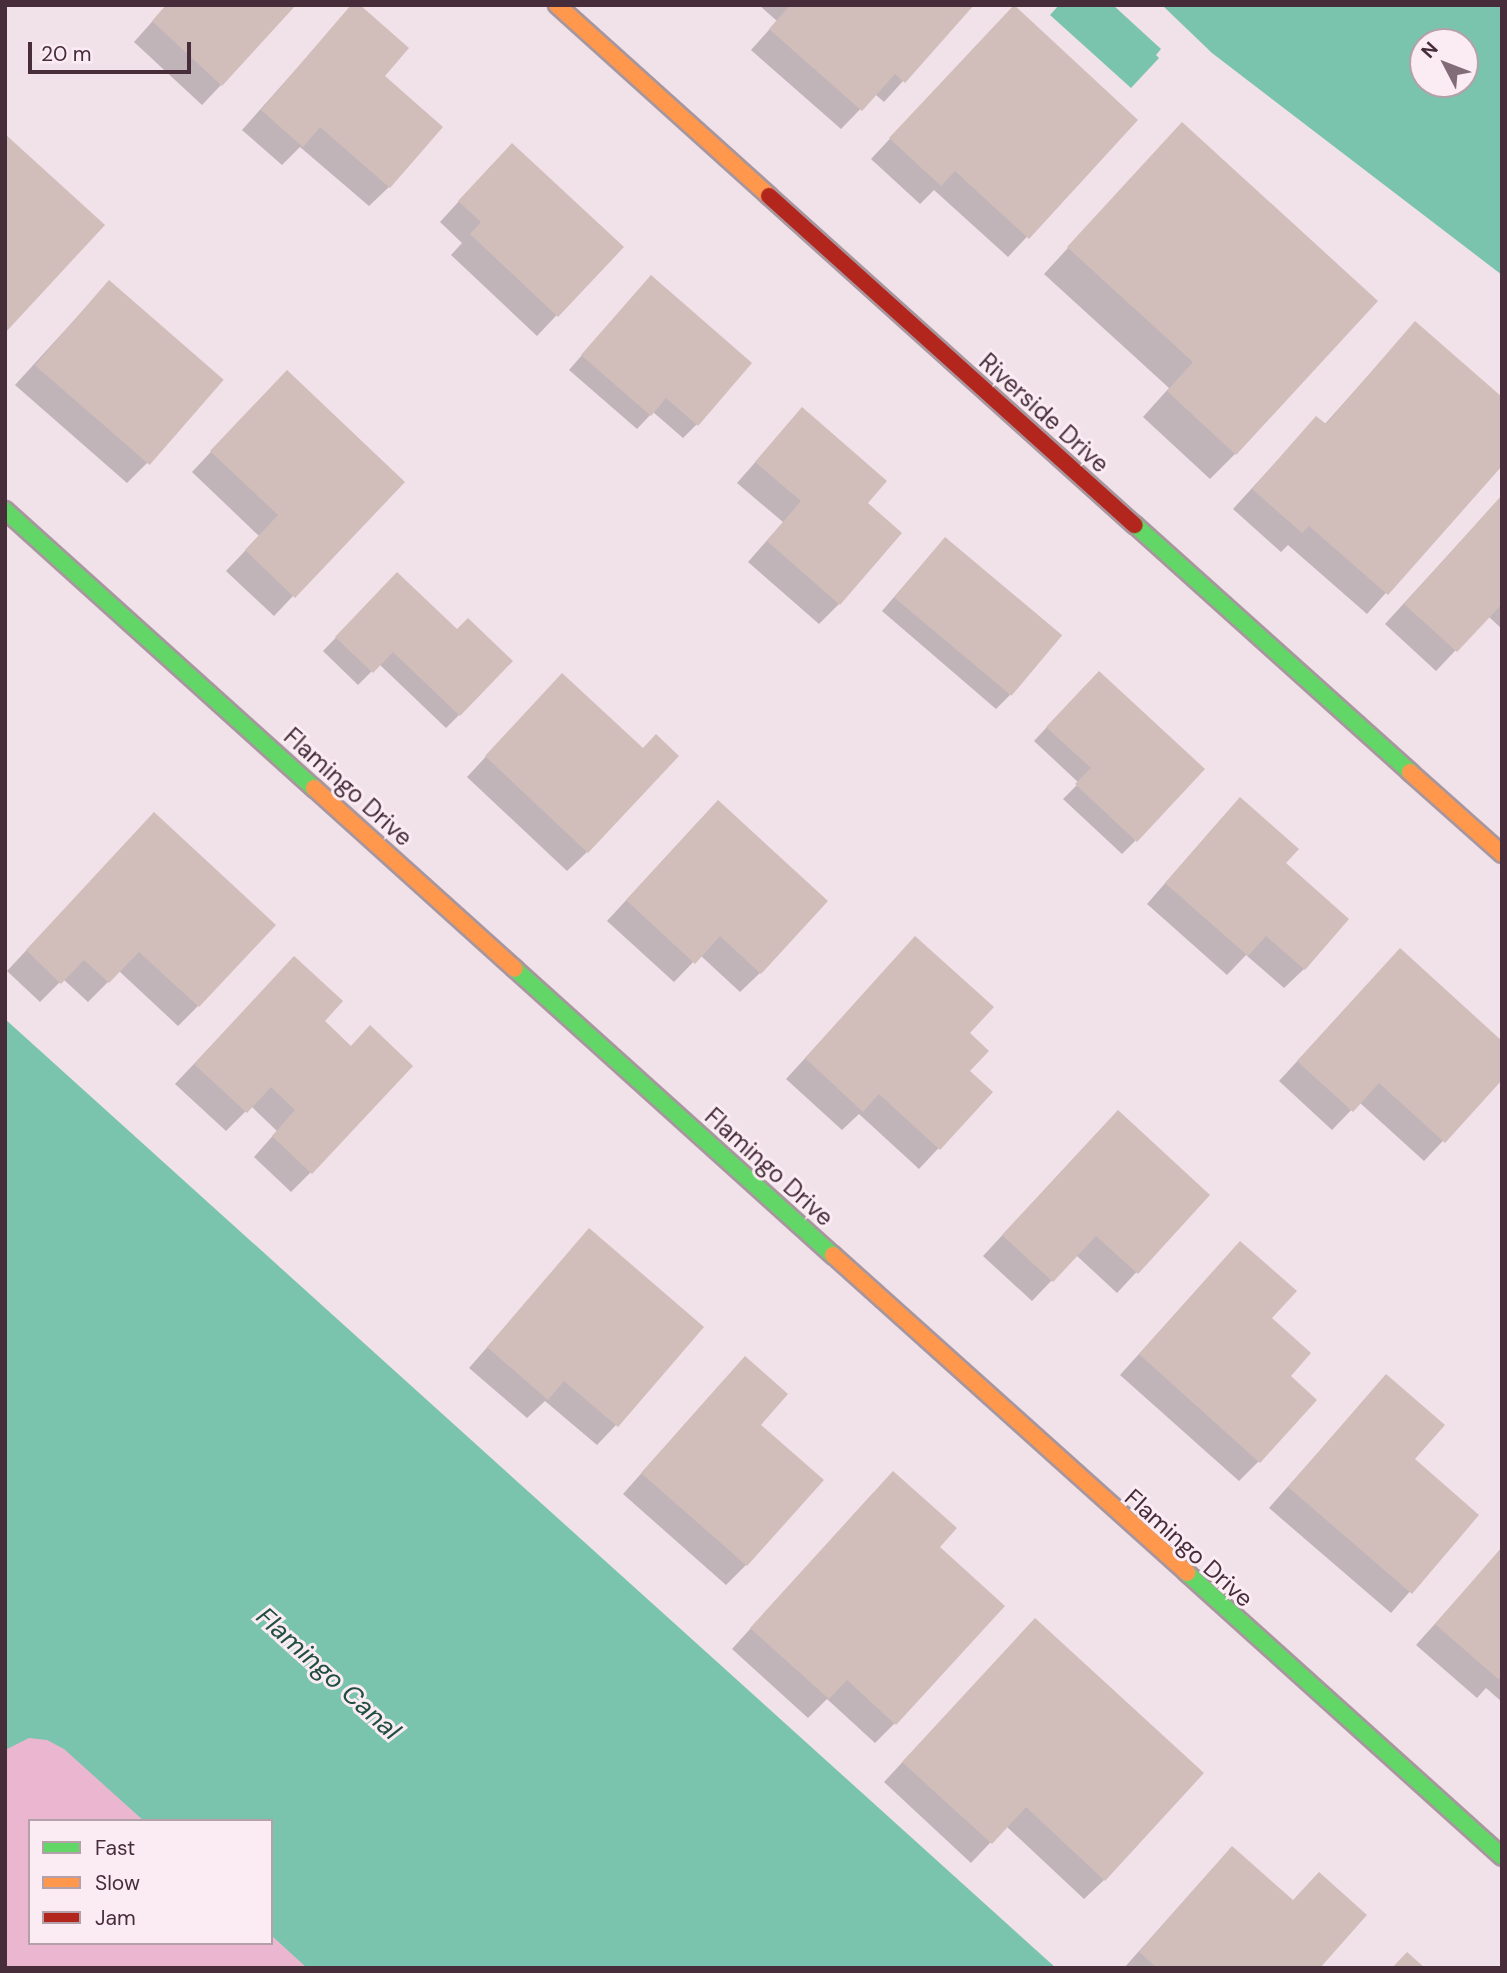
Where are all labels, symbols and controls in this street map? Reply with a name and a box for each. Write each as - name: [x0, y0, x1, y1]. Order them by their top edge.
- scale bar: [32, 28, 194, 72]
- north arrow: [1409, 28, 1479, 98]
- text: N: [1416, 36, 1443, 63]
- text: 20 m: [41, 40, 92, 68]
- street label: Riverside Drive: [973, 347, 1115, 479]
- street label: Flamingo Drive: [278, 722, 418, 852]
- street label: Flamingo Drive: [699, 1102, 839, 1232]
- street label: Flamingo Drive: [1119, 1483, 1259, 1613]
- water label: Flamingo Canal: [250, 1601, 406, 1747]
- legend: [28, 1819, 273, 1945]
- text: Fast: [95, 1834, 135, 1862]
- text: Slow: [95, 1869, 140, 1897]
- text: Jam: [95, 1904, 136, 1932]

